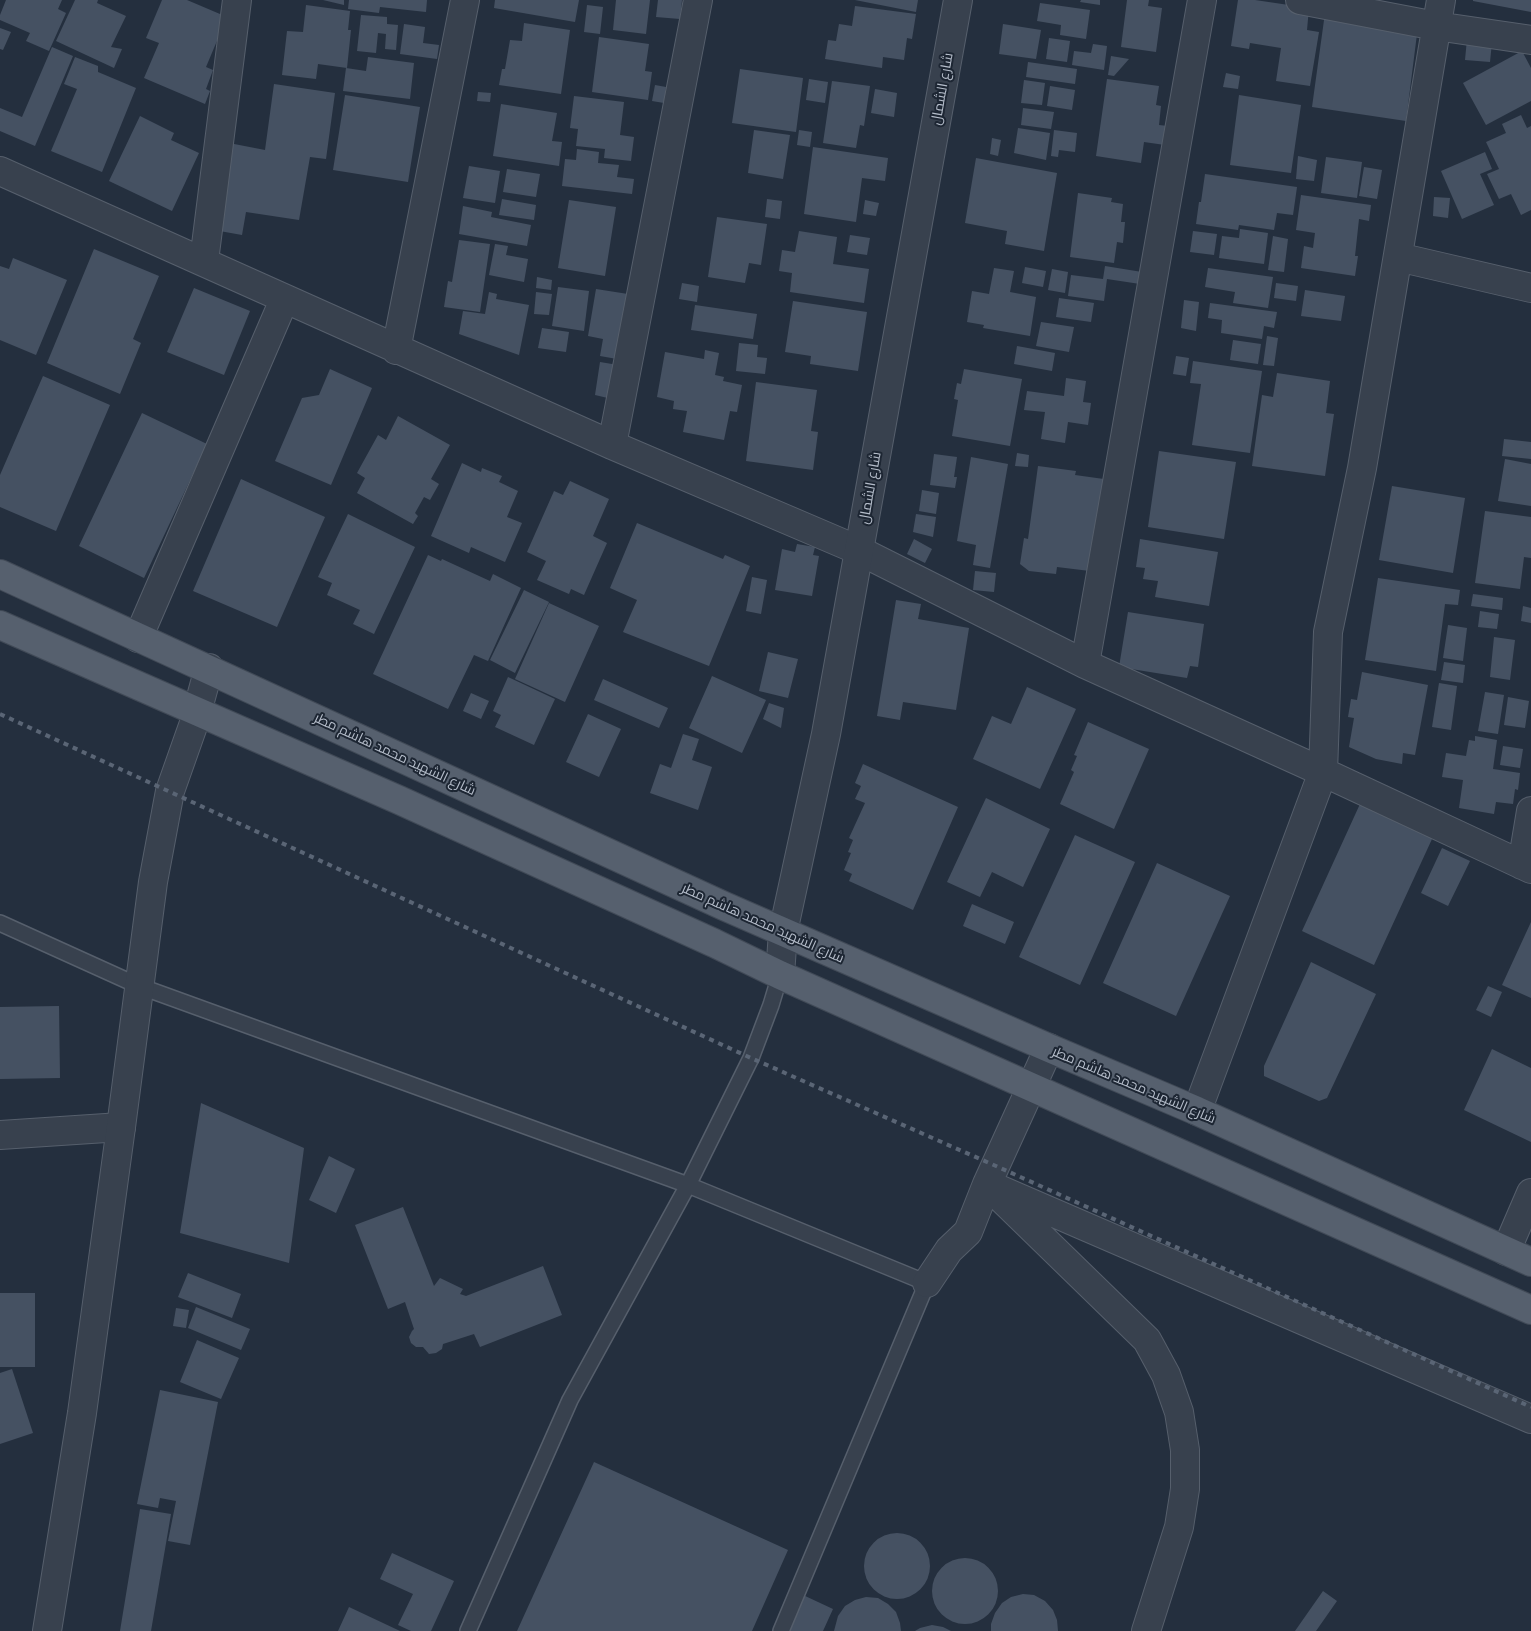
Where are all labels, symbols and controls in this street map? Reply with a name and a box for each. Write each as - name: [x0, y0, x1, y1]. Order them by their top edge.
- street label: شارع الشمال: [927, 51, 957, 127]
- street label: شارع الشمال: [855, 450, 885, 526]
- street label: شارع الشهيد محمد هاشم مطر: [312, 709, 478, 799]
- street label: شارع الشهيد محمد هاشم مطر: [679, 880, 847, 966]
- street label: شارع الشهيد محمد هاشم مطر: [1050, 1043, 1218, 1127]

